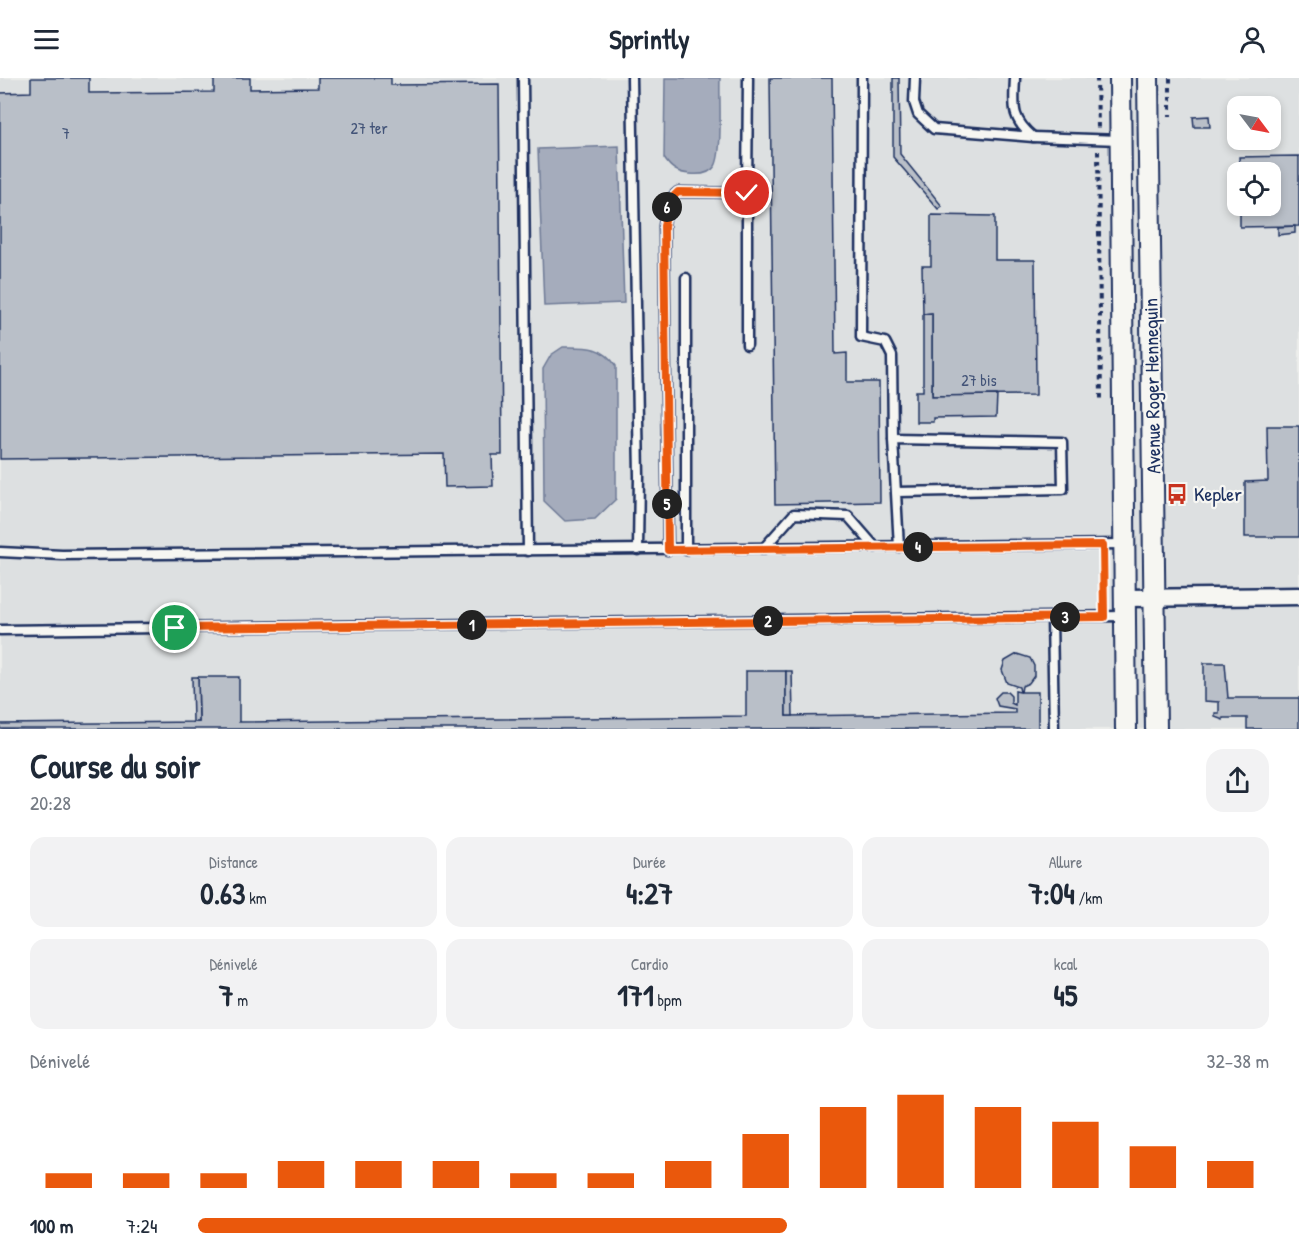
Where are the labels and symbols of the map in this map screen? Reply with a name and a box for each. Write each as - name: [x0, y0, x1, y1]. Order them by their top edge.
- north arrow: [1227, 96, 1281, 150]
- house number: 27 ter: [350, 117, 388, 139]
- house number: 7: [62, 122, 70, 144]
- pin: [721, 167, 772, 218]
- pin: 6: [652, 192, 682, 222]
- street label: Avenue Roger Hennequin: [1136, 298, 1167, 474]
- house number: 27 bis: [961, 369, 997, 391]
- place label: Kepler: [1194, 480, 1242, 507]
- bus stop icon: Kepler: [1165, 482, 1189, 506]
- pin: 5: [652, 489, 682, 519]
- pin: 4: [903, 532, 933, 562]
- pin: [149, 602, 200, 653]
- pin: 3: [1050, 602, 1080, 632]
- pin: 2: [753, 606, 783, 636]
- pin: 1: [457, 610, 487, 640]

